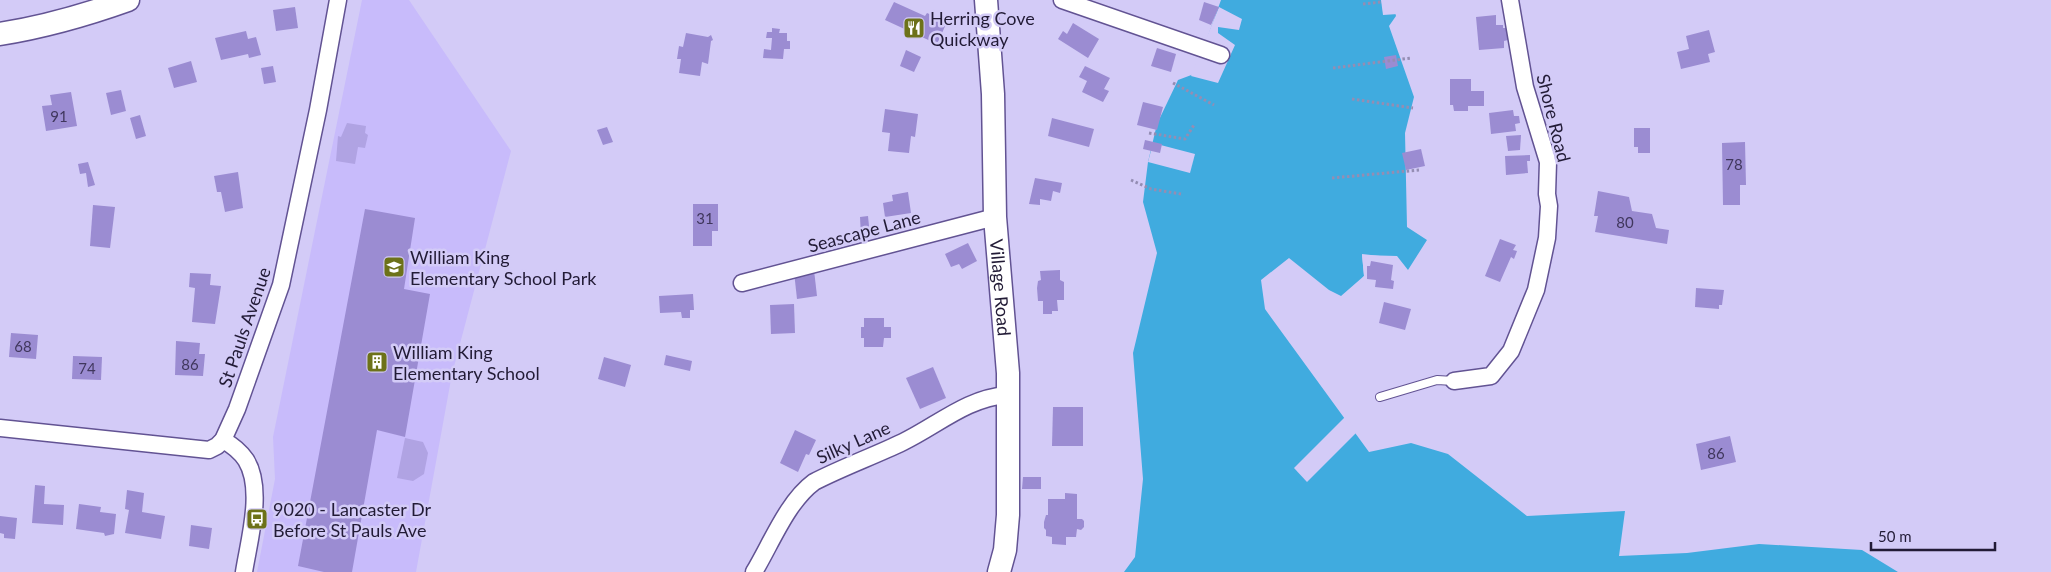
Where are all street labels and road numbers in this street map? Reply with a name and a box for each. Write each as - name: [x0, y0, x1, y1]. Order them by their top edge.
- street label: Shore Road: [1532, 72, 1576, 164]
- street label: Seascape Lane: [805, 205, 923, 257]
- street label: Village Road: [986, 238, 1016, 337]
- street label: St Pauls Avenue: [213, 264, 275, 390]
- street label: Silky Lane: [813, 416, 893, 468]

